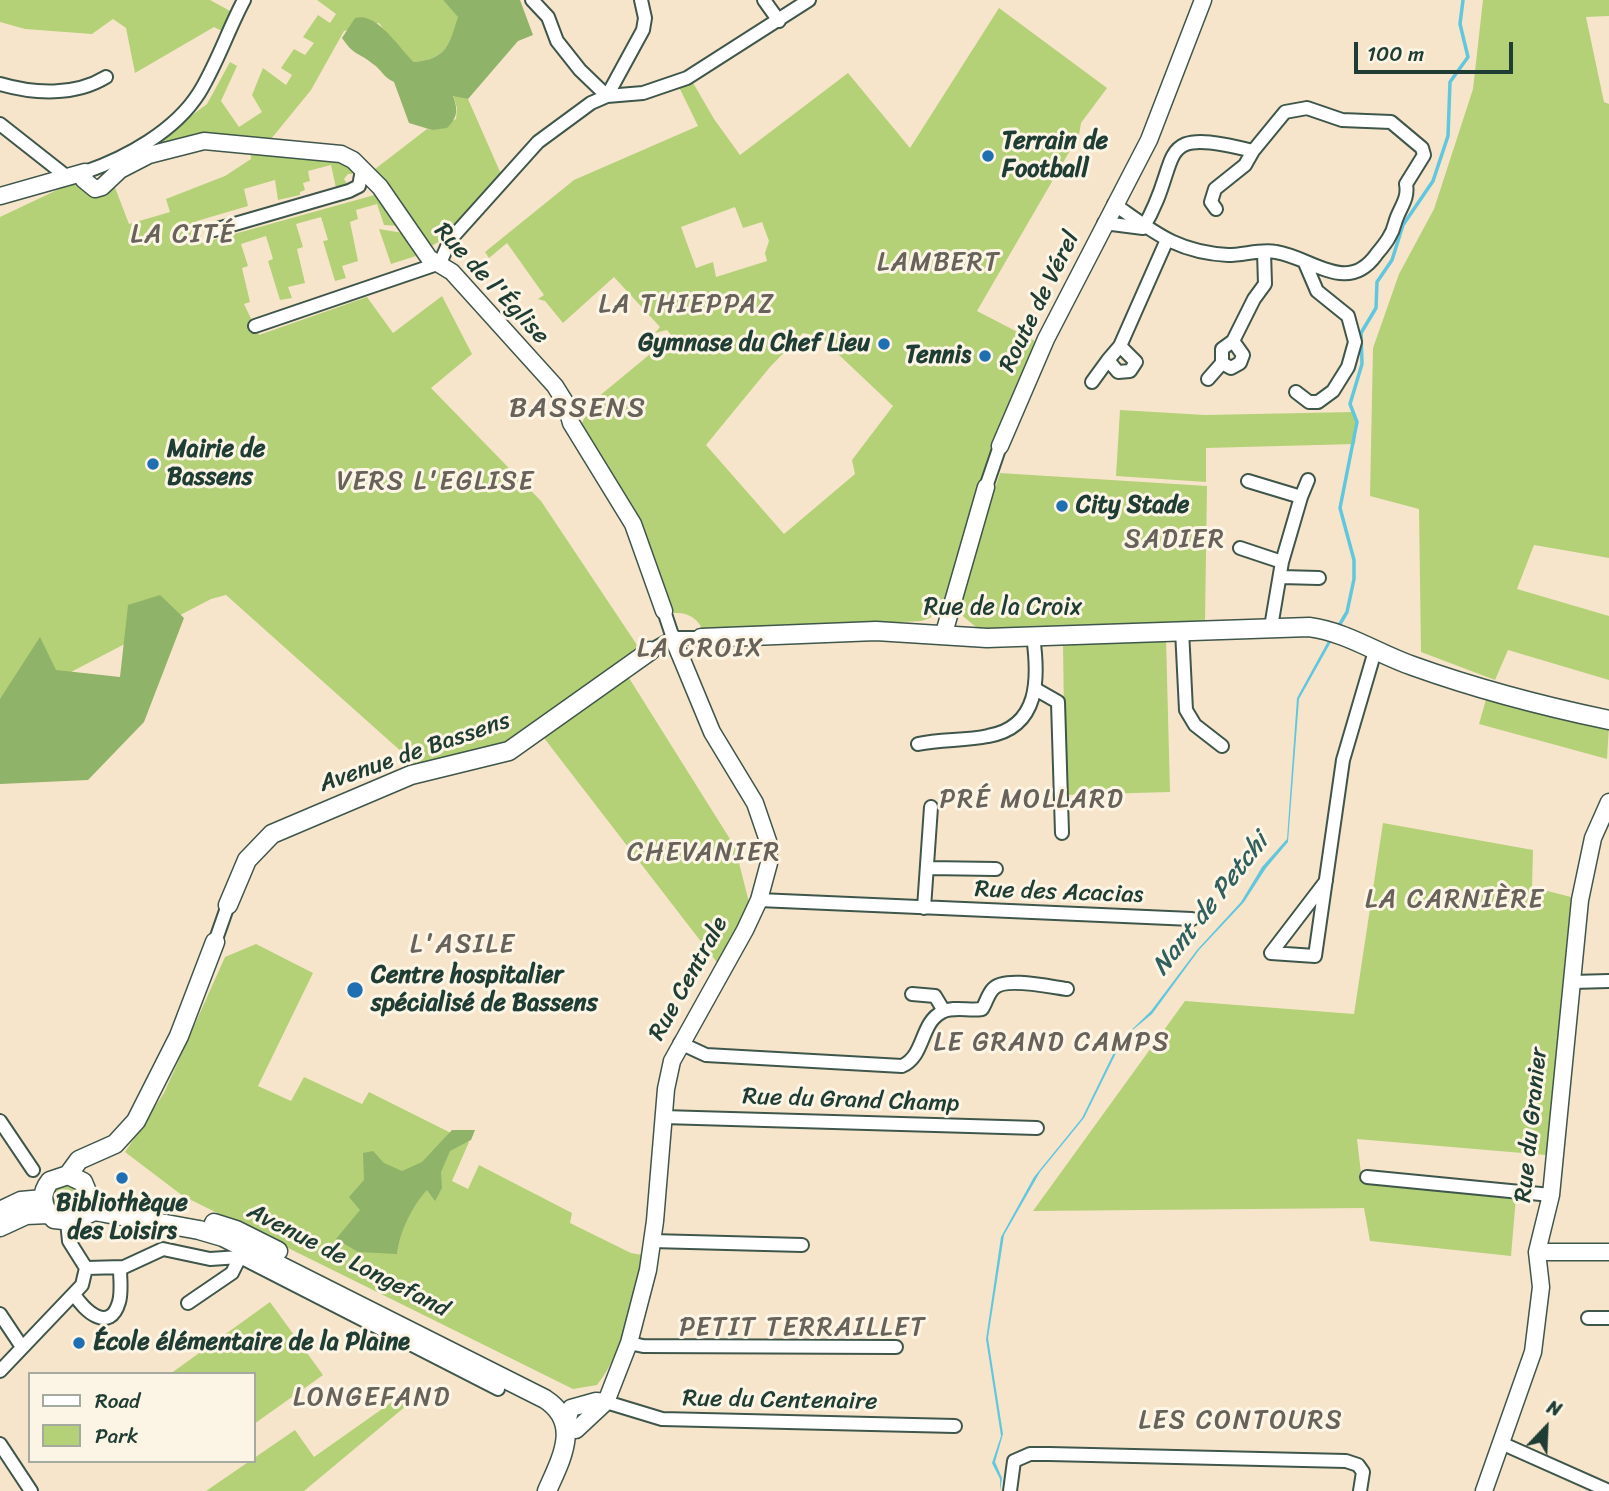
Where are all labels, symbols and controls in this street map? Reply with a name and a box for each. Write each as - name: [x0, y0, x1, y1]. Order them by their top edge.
- scale bar: [1357, 28, 1516, 72]
- text: 100 m: [1367, 35, 1424, 73]
- place label: Terrain de Football: [1002, 128, 1108, 184]
- marker: Terrain de Football: [980, 148, 996, 164]
- street label: Rue de l'Église: [427, 217, 555, 351]
- district label: LA CITÉ: [132, 219, 234, 251]
- street label: Route de Vérel: [994, 227, 1086, 377]
- district label: LAMBERT: [877, 247, 1001, 279]
- district label: LA THIEPPAZ: [601, 289, 773, 321]
- place label: Gymnase du Chef Lieu: [638, 330, 870, 358]
- marker: Gymnase du Chef Lieu: [876, 336, 892, 352]
- place label: Tennis: [905, 342, 971, 370]
- marker: Tennis: [977, 348, 993, 364]
- district label: BASSENS: [511, 392, 645, 426]
- place label: Mairie de Bassens: [167, 436, 265, 492]
- marker: Mairie de Bassens: [145, 456, 161, 472]
- district label: VERS L'EGLISE: [341, 466, 531, 498]
- place label: City Stade: [1076, 492, 1189, 520]
- marker: City Stade: [1054, 498, 1070, 514]
- district label: SADIER: [1126, 524, 1224, 556]
- street label: Rue de la Croix: [924, 594, 1082, 622]
- district label: LA CROIX: [639, 633, 763, 665]
- street label: Avenue de Bassens: [316, 707, 514, 799]
- district label: PRÉ MOLLARD: [941, 784, 1123, 816]
- water label: Nant de Petchi: [1146, 828, 1276, 982]
- district label: CHEVANIER: [627, 837, 781, 869]
- street label: Rue des Acacias: [974, 876, 1144, 910]
- district label: LA CARNIÈRE: [1367, 884, 1543, 916]
- street label: Rue Centrale: [643, 912, 735, 1046]
- district label: L'ASILE: [412, 929, 514, 961]
- place label: Centre hospitalier spécialisé de Bassens: [371, 962, 598, 1018]
- marker: Centre hospitalier spécialisé de Bassens: [345, 980, 365, 1000]
- district label: LE GRAND CAMPS: [935, 1027, 1169, 1059]
- street label: Rue du Granier: [1510, 1046, 1554, 1204]
- street label: Rue du Grand Champ: [742, 1083, 960, 1119]
- marker: Bibliothèque des Loisirs: [114, 1170, 130, 1186]
- place label: Bibliothèque des Loisirs: [56, 1190, 188, 1246]
- street label: Avenue de Longefand: [242, 1198, 454, 1324]
- district label: PETIT TERRAILLET: [686, 1312, 920, 1344]
- place label: École élémentaire de la Plaine: [93, 1329, 410, 1357]
- marker: École élémentaire de la Plaine: [71, 1335, 87, 1351]
- legend: [28, 1372, 256, 1463]
- text: Road: [95, 1382, 140, 1420]
- district label: LONGEFAND: [294, 1382, 450, 1414]
- street label: Rue du Centenaire: [682, 1385, 878, 1417]
- text: N: [1542, 1390, 1567, 1426]
- north arrow: [1511, 1393, 1581, 1463]
- district label: LES CONTOURS: [1141, 1405, 1341, 1437]
- text: Park: [95, 1417, 138, 1455]

